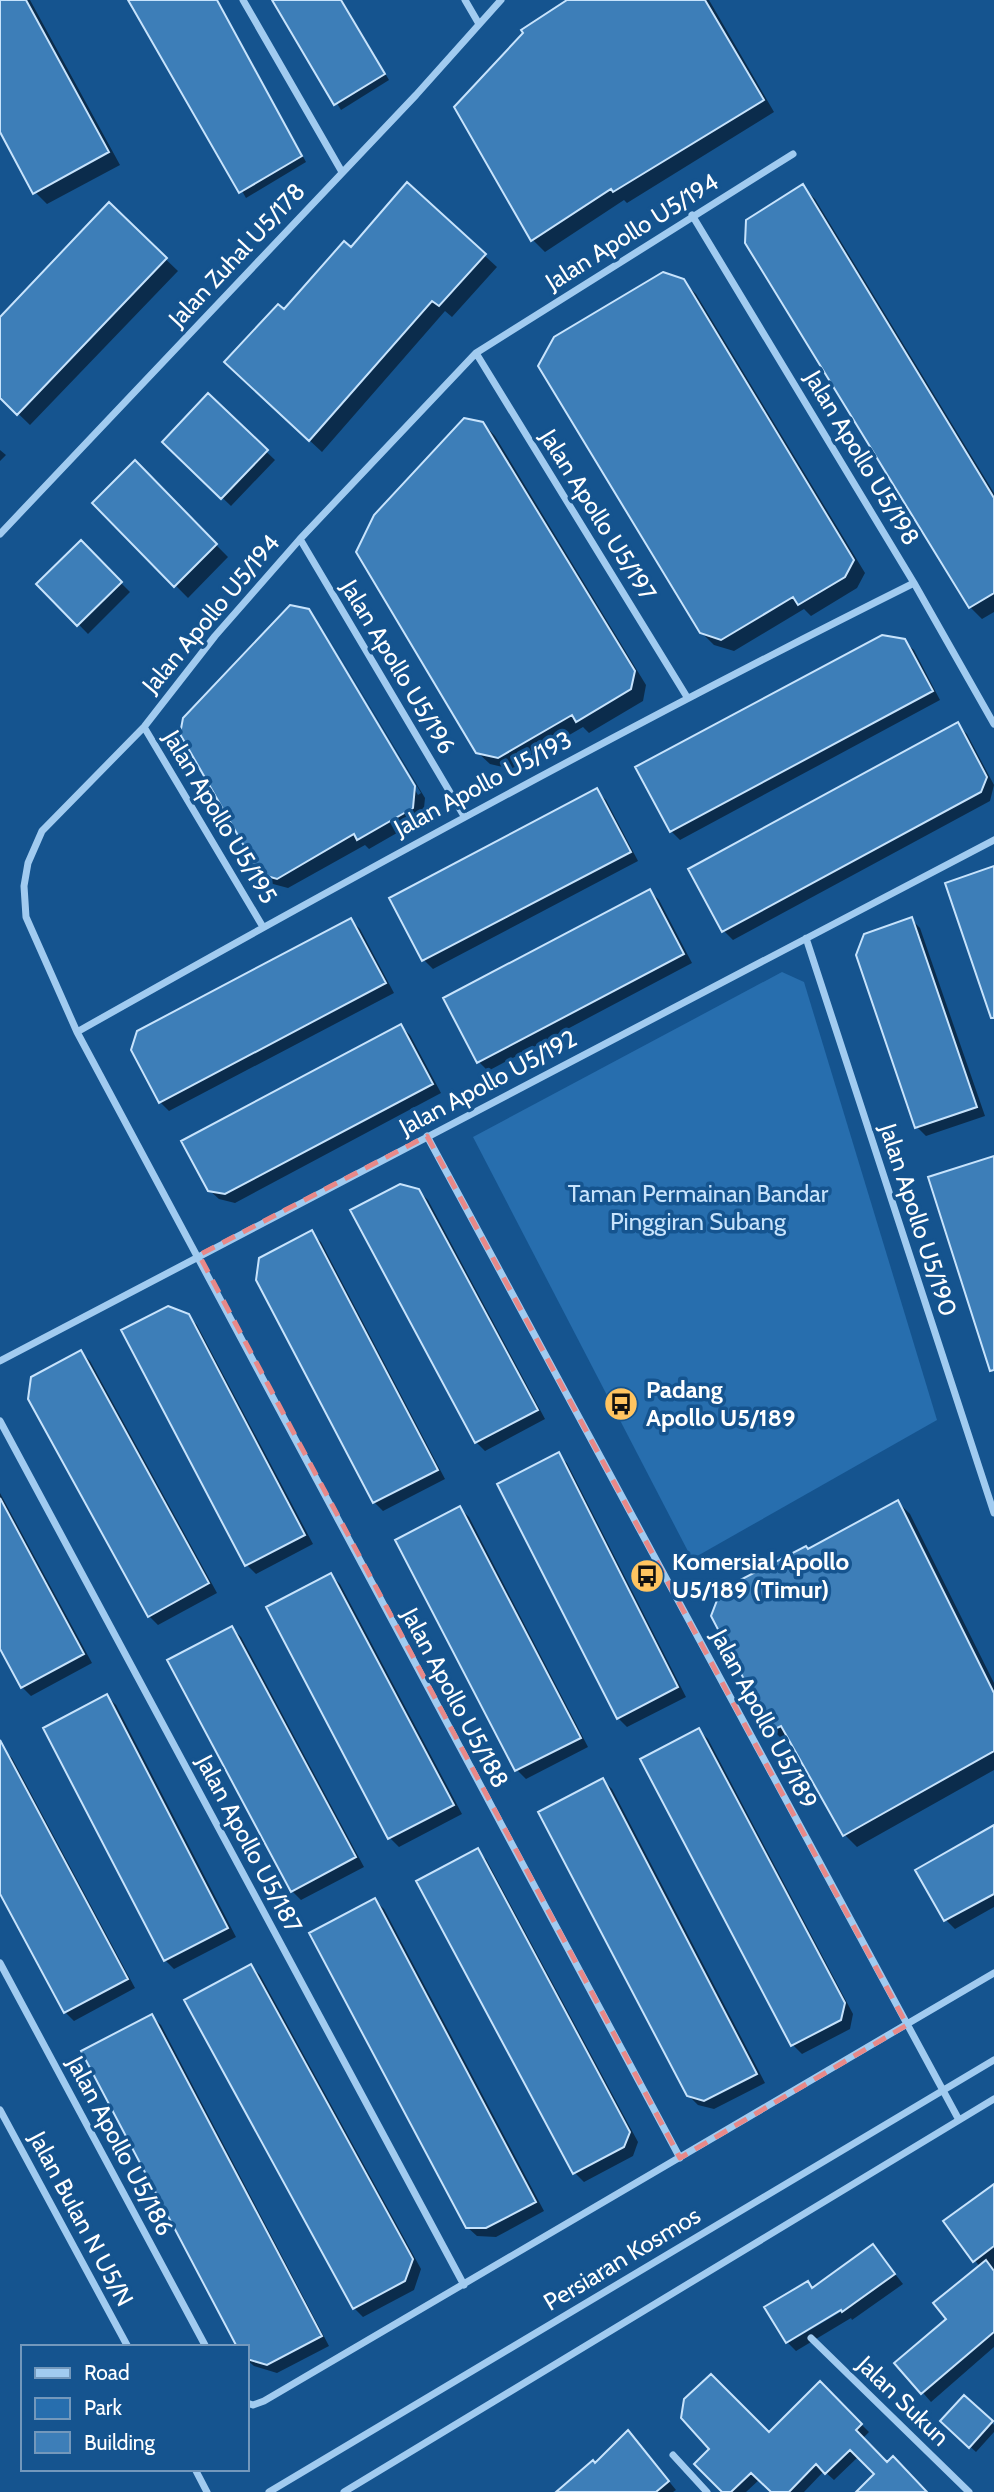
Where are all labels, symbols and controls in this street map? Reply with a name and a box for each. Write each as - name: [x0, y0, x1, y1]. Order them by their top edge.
- street label: Jalan Apollo U5/194: [539, 167, 723, 297]
- street label: Jalan Zuhal U5/178: [162, 177, 311, 333]
- street label: Jalan Apollo U5/198: [798, 364, 926, 550]
- street label: Jalan Apollo U5/197: [534, 423, 663, 606]
- street label: Jalan Apollo U5/194: [135, 528, 285, 700]
- street label: Jalan Apollo U5/196: [335, 574, 462, 759]
- street label: Jalan Apollo U5/195: [157, 724, 284, 909]
- street label: Jalan Apollo U5/193: [388, 724, 577, 843]
- street label: Jalan Apollo U5/192: [393, 1024, 581, 1142]
- street label: Jalan Apollo U5/190: [873, 1119, 963, 1320]
- park label: Taman Permainan Bandar Pinggiran Subang: [568, 1179, 829, 1236]
- place label: Padang Apollo U5/189: [646, 1375, 796, 1432]
- bus stop icon: Padang Apollo U5/189: [602, 1385, 640, 1423]
- place label: Komersial Apollo U5/189 (Timur): [672, 1547, 850, 1604]
- bus stop icon: Komersial Apollo U5/189 (Timur): [628, 1557, 666, 1595]
- street label: Jalan Apollo U5/188: [395, 1602, 515, 1793]
- street label: Jalan Apollo U5/189: [705, 1623, 824, 1813]
- street label: Jalan Apollo U5/187: [190, 1749, 309, 1938]
- street label: Jalan Apollo U5/186: [61, 2050, 180, 2240]
- street label: Jalan Bulan N U5/N: [23, 2126, 140, 2311]
- street label: Persiaran Kosmos: [538, 2200, 705, 2317]
- legend: [21, 2345, 248, 2471]
- street label: Jalan Sukun: [851, 2349, 955, 2452]
- text: Road: [84, 2360, 130, 2385]
- text: Park: [84, 2395, 122, 2420]
- text: Building: [84, 2430, 156, 2455]

